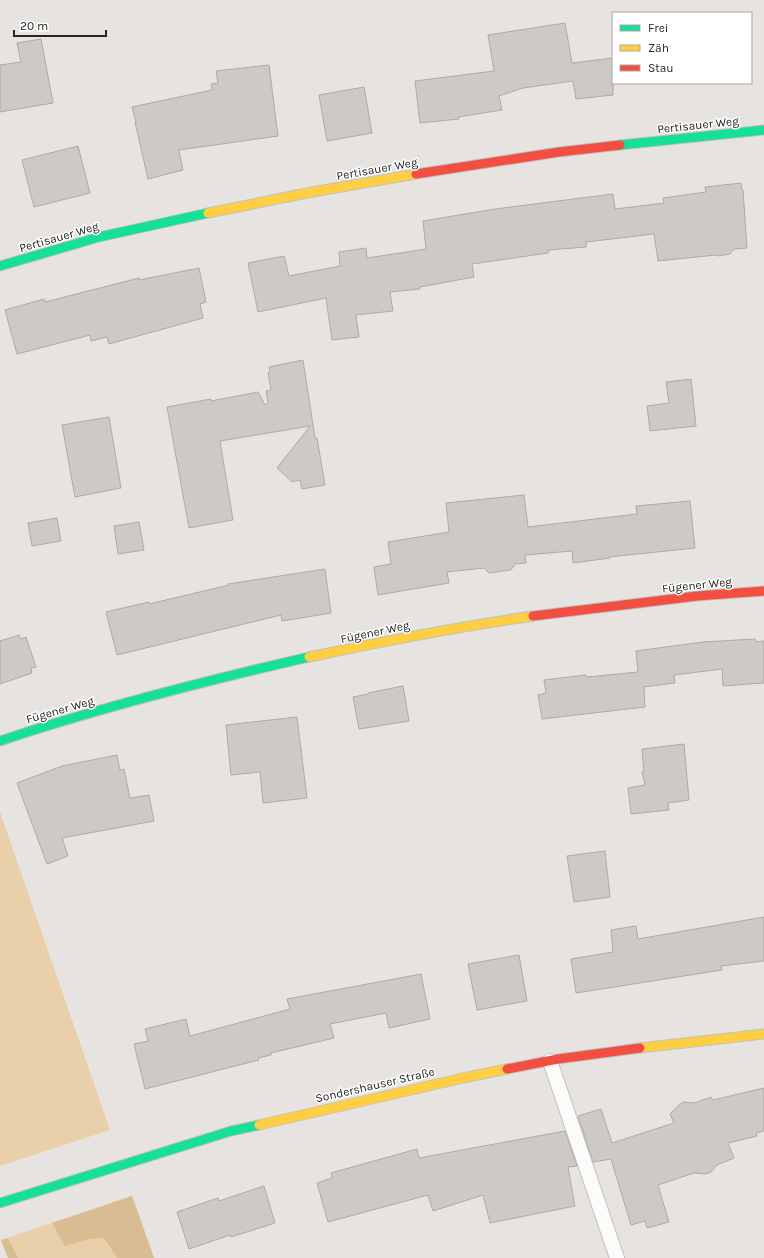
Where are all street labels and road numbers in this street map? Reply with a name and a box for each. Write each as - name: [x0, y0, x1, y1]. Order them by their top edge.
- street label: Pertisauer Weg: [656, 114, 740, 136]
- street label: Pertisauer Weg: [335, 155, 419, 183]
- street label: Pertisauer Weg: [18, 219, 101, 255]
- street label: Fügener Weg: [661, 574, 733, 596]
- street label: Fügener Weg: [339, 618, 411, 646]
- street label: Fügener Weg: [24, 694, 96, 726]
- street label: Sondershauser Straße: [314, 1064, 436, 1106]

